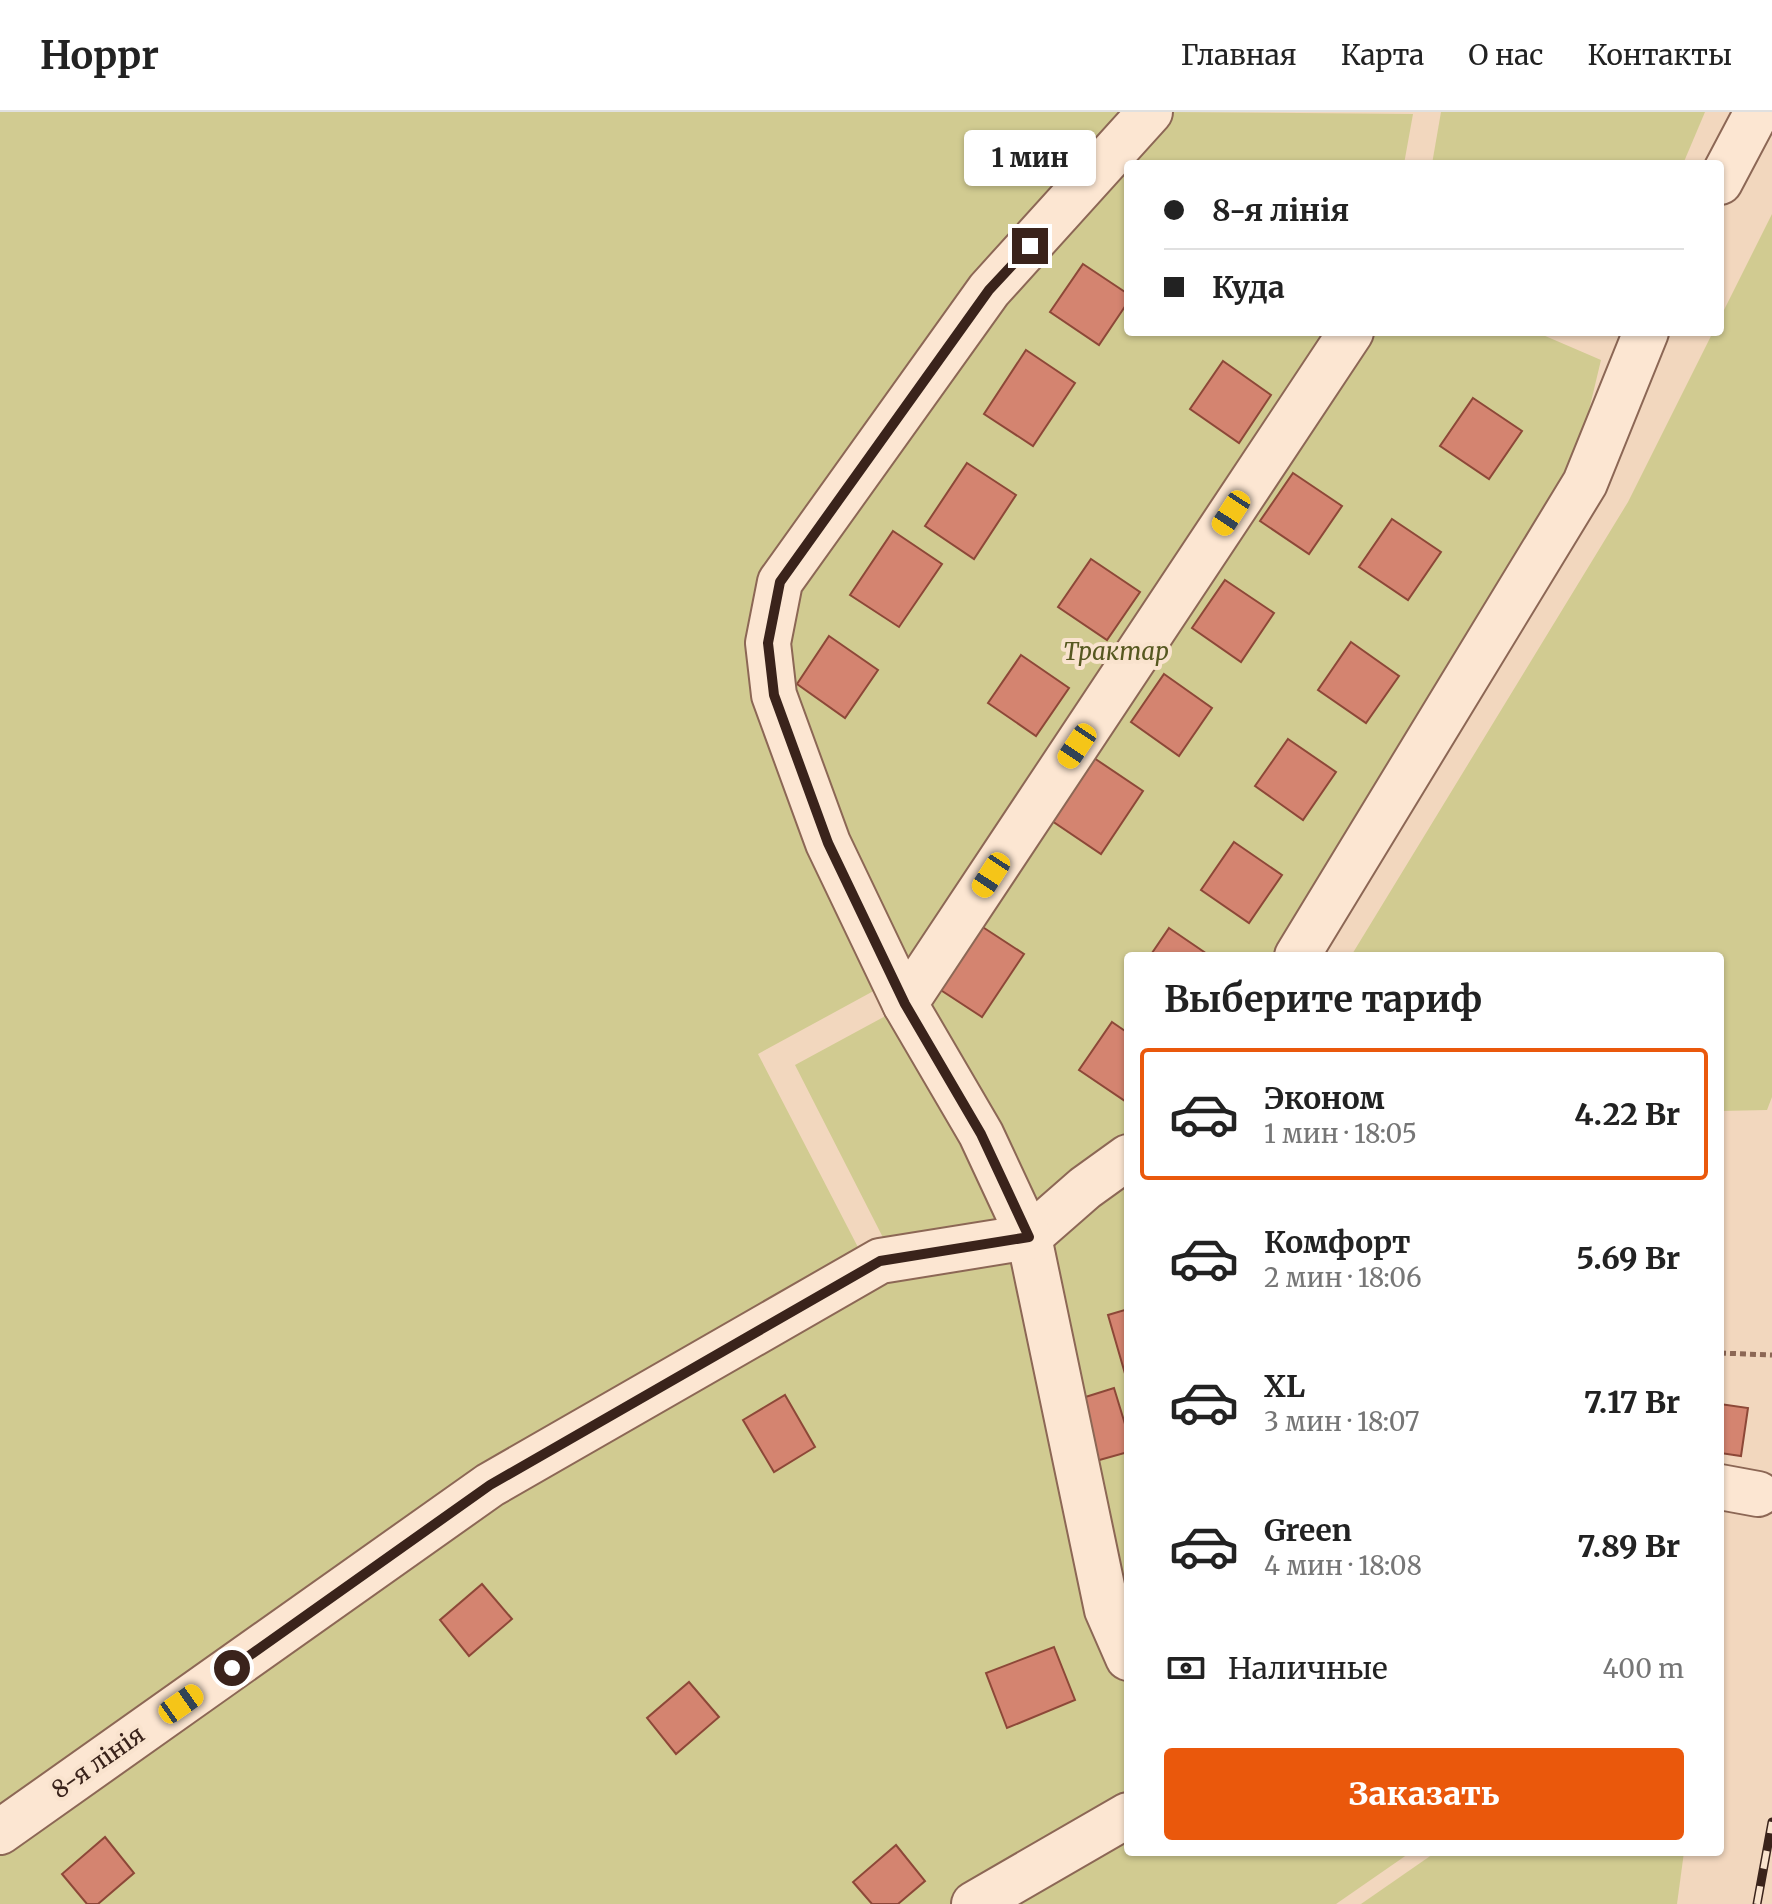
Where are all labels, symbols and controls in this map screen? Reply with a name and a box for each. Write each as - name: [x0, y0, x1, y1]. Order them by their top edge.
- text: Hoppr: [40, 32, 159, 79]
- text: Главная: [1181, 37, 1297, 73]
- text: Карта: [1341, 37, 1424, 73]
- text: О нас: [1468, 37, 1543, 73]
- text: Контакты: [1587, 37, 1732, 73]
- callout: 1 мин: [964, 130, 1096, 186]
- text: 1 мин: [991, 141, 1069, 174]
- text: 8-я лінія: [1212, 191, 1349, 229]
- route end: [1012, 228, 1048, 264]
- text: Куда: [1212, 268, 1285, 306]
- car: [1208, 486, 1254, 540]
- park label: Трактар: [1063, 636, 1169, 667]
- car: [1054, 719, 1100, 773]
- car: [968, 848, 1014, 902]
- text: Выберите тариф: [1164, 977, 1482, 1022]
- icon: car: [1168, 1078, 1240, 1150]
- text: Эконом: [1264, 1079, 1385, 1117]
- text: 4.22 Br: [1574, 1095, 1680, 1133]
- text: 1 мин · 18:05: [1264, 1117, 1417, 1150]
- icon: car: [1168, 1222, 1240, 1294]
- text: Комфорт: [1264, 1223, 1411, 1261]
- text: 5.69 Br: [1576, 1239, 1680, 1277]
- text: 2 мин · 18:06: [1264, 1261, 1422, 1294]
- icon: car: [1168, 1366, 1240, 1438]
- text: XL: [1264, 1367, 1305, 1405]
- text: 7.17 Br: [1584, 1383, 1680, 1421]
- text: 3 мин · 18:07: [1264, 1405, 1420, 1438]
- icon: car: [1168, 1510, 1240, 1582]
- text: Green: [1264, 1511, 1352, 1549]
- text: 7.89 Br: [1577, 1527, 1680, 1565]
- text: 4 мин · 18:08: [1264, 1549, 1422, 1582]
- icon: cash: [1164, 1646, 1208, 1690]
- text: Наличные: [1228, 1649, 1388, 1687]
- route start: [214, 1650, 250, 1686]
- text: 400 m: [1603, 1652, 1684, 1685]
- car: [154, 1680, 208, 1728]
- street label: 8-я лінія: [45, 1719, 151, 1805]
- button: Заказать: [1164, 1748, 1684, 1840]

